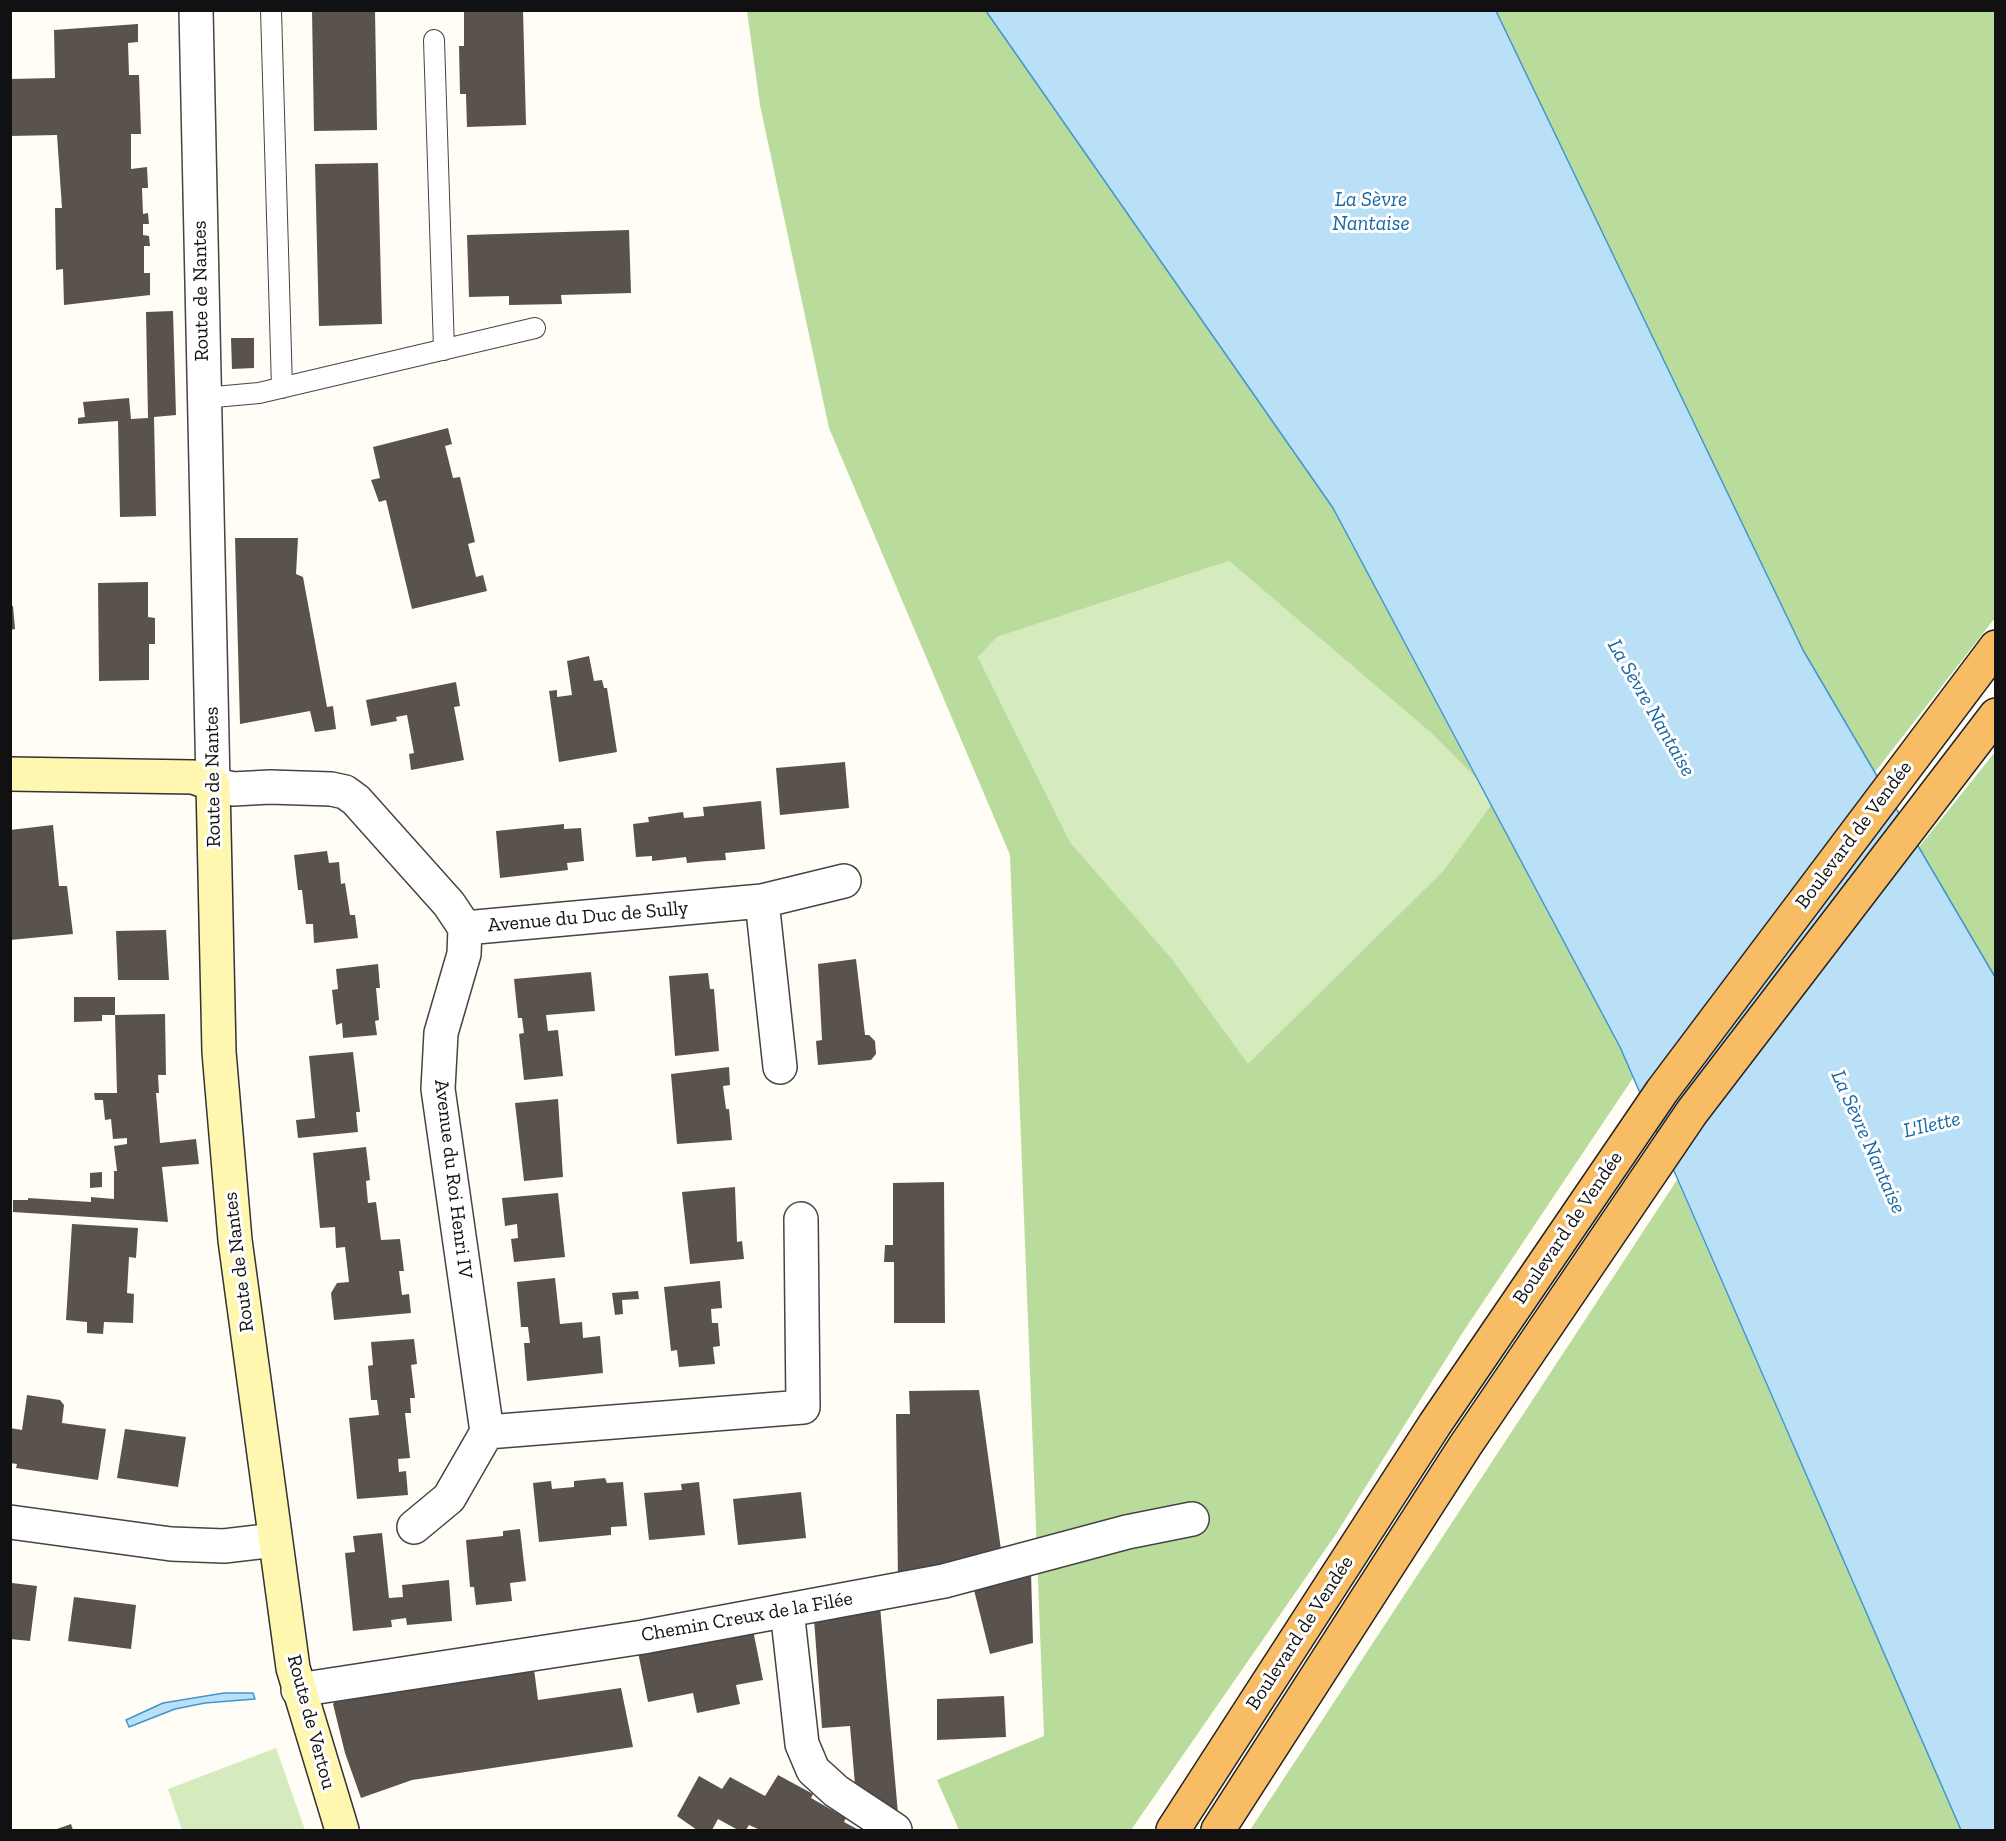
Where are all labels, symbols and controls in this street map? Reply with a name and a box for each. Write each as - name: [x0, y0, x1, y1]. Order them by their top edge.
- water label: La Sèvre Nantaise: [1332, 187, 1410, 237]
- street label: Route de Nantes: [188, 220, 214, 362]
- water label: La Sèvre Nantaise: [1601, 635, 1701, 781]
- street label: Route de Nantes: [200, 706, 226, 848]
- street label: Boulevard de Vendée: [1791, 756, 1917, 914]
- street label: Avenue du Duc de Sully: [487, 896, 689, 938]
- water label: La Sèvre Nantaise: [1825, 1066, 1911, 1218]
- street label: Avenue du Roi Henri IV: [429, 1078, 477, 1280]
- water label: L'Ilette: [1901, 1106, 1963, 1144]
- street label: Boulevard de Vendée: [1508, 1147, 1628, 1309]
- street label: Route de Nantes: [219, 1191, 259, 1333]
- street label: Boulevard de Vendée: [1241, 1551, 1359, 1715]
- street label: Chemin Creux de la Filée: [639, 1587, 855, 1647]
- street label: Route de Vertou: [282, 1652, 340, 1792]

